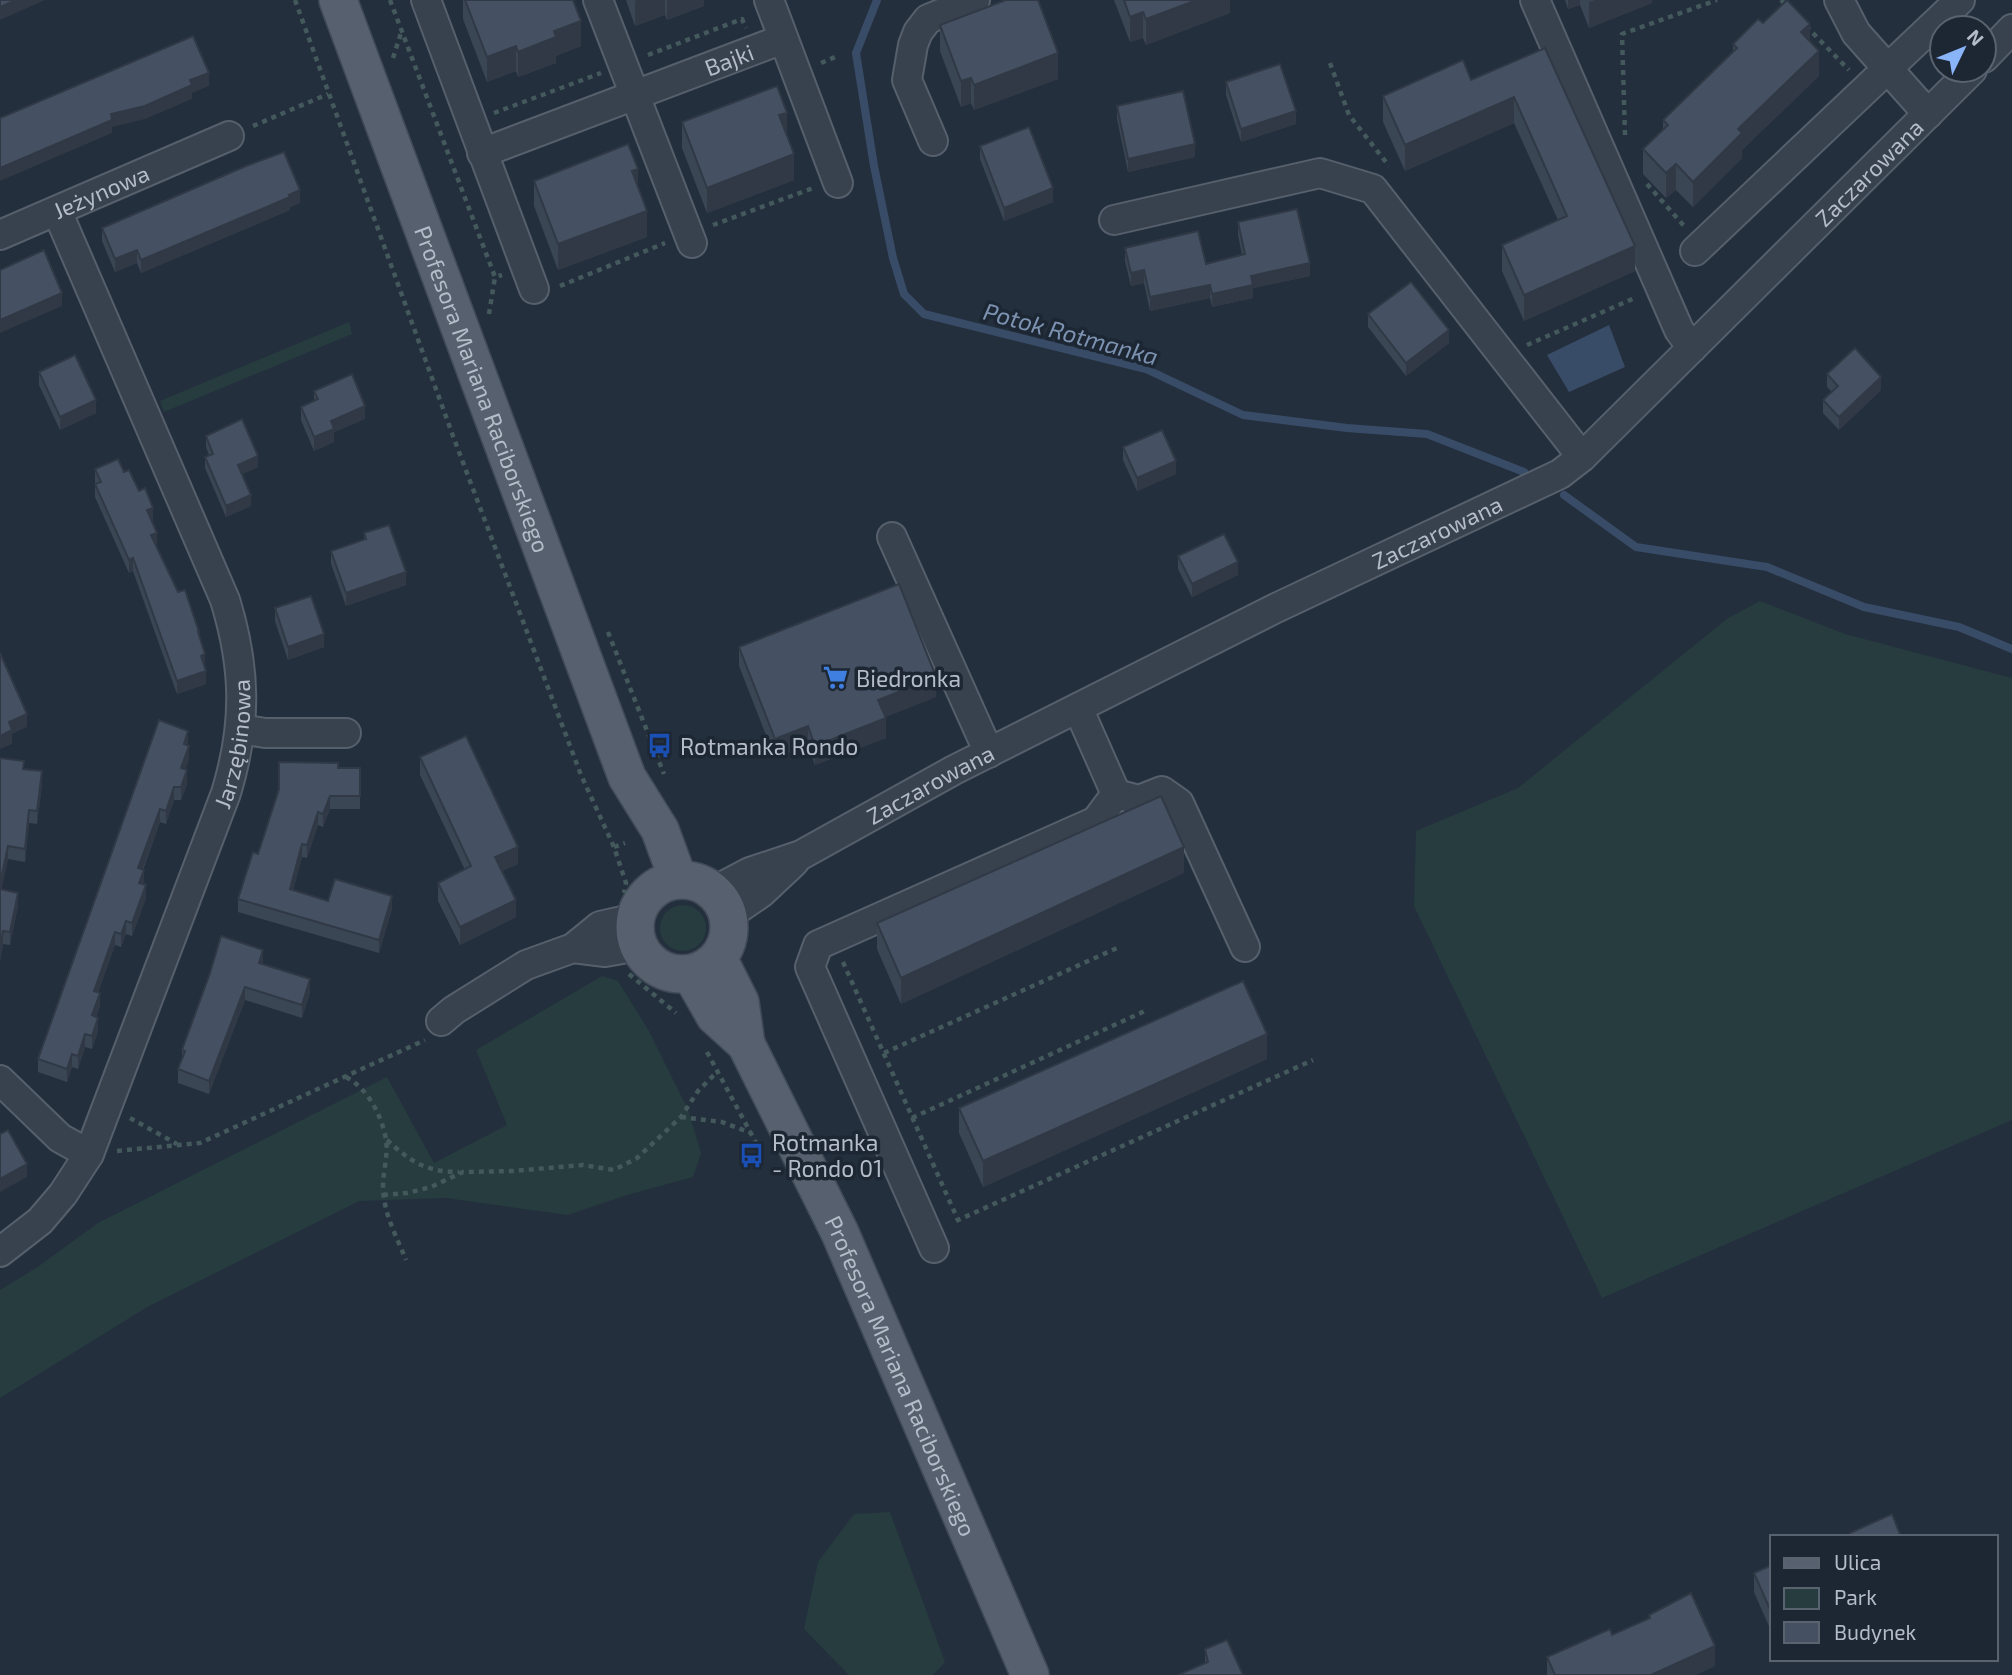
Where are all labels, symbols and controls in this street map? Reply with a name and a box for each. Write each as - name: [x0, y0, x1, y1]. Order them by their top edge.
- north arrow: [1928, 14, 1998, 84]
- text: N: [1963, 24, 1989, 50]
- street label: Bajki: [701, 38, 757, 81]
- street label: Zaczarowana: [1809, 113, 1929, 232]
- street label: Jeżynowa: [49, 158, 153, 224]
- street label: Profesora Mariana Raciborskiego: [409, 222, 556, 556]
- water label: Potok Rotmanka: [980, 296, 1162, 370]
- street label: Zaczarowana: [1367, 489, 1507, 575]
- supermarket icon: Biedronka: [822, 664, 850, 692]
- place label: Biedronka: [856, 664, 961, 692]
- street label: Jarzębinowa: [208, 679, 255, 812]
- bus stop icon: Rotmanka Rondo: [646, 732, 674, 760]
- place label: Rotmanka Rondo: [680, 732, 858, 760]
- street label: Zaczarowana: [862, 738, 999, 830]
- place label: Rotmanka - Rondo 01: [772, 1128, 882, 1182]
- bus stop icon: Rotmanka - Rondo 01: [738, 1141, 766, 1169]
- street label: Profesora Mariana Raciborskiego: [819, 1211, 983, 1540]
- legend: [1770, 1535, 1998, 1661]
- text: Ulica: [1834, 1549, 1881, 1574]
- text: Park: [1834, 1584, 1877, 1609]
- text: Budynek: [1834, 1619, 1917, 1644]

